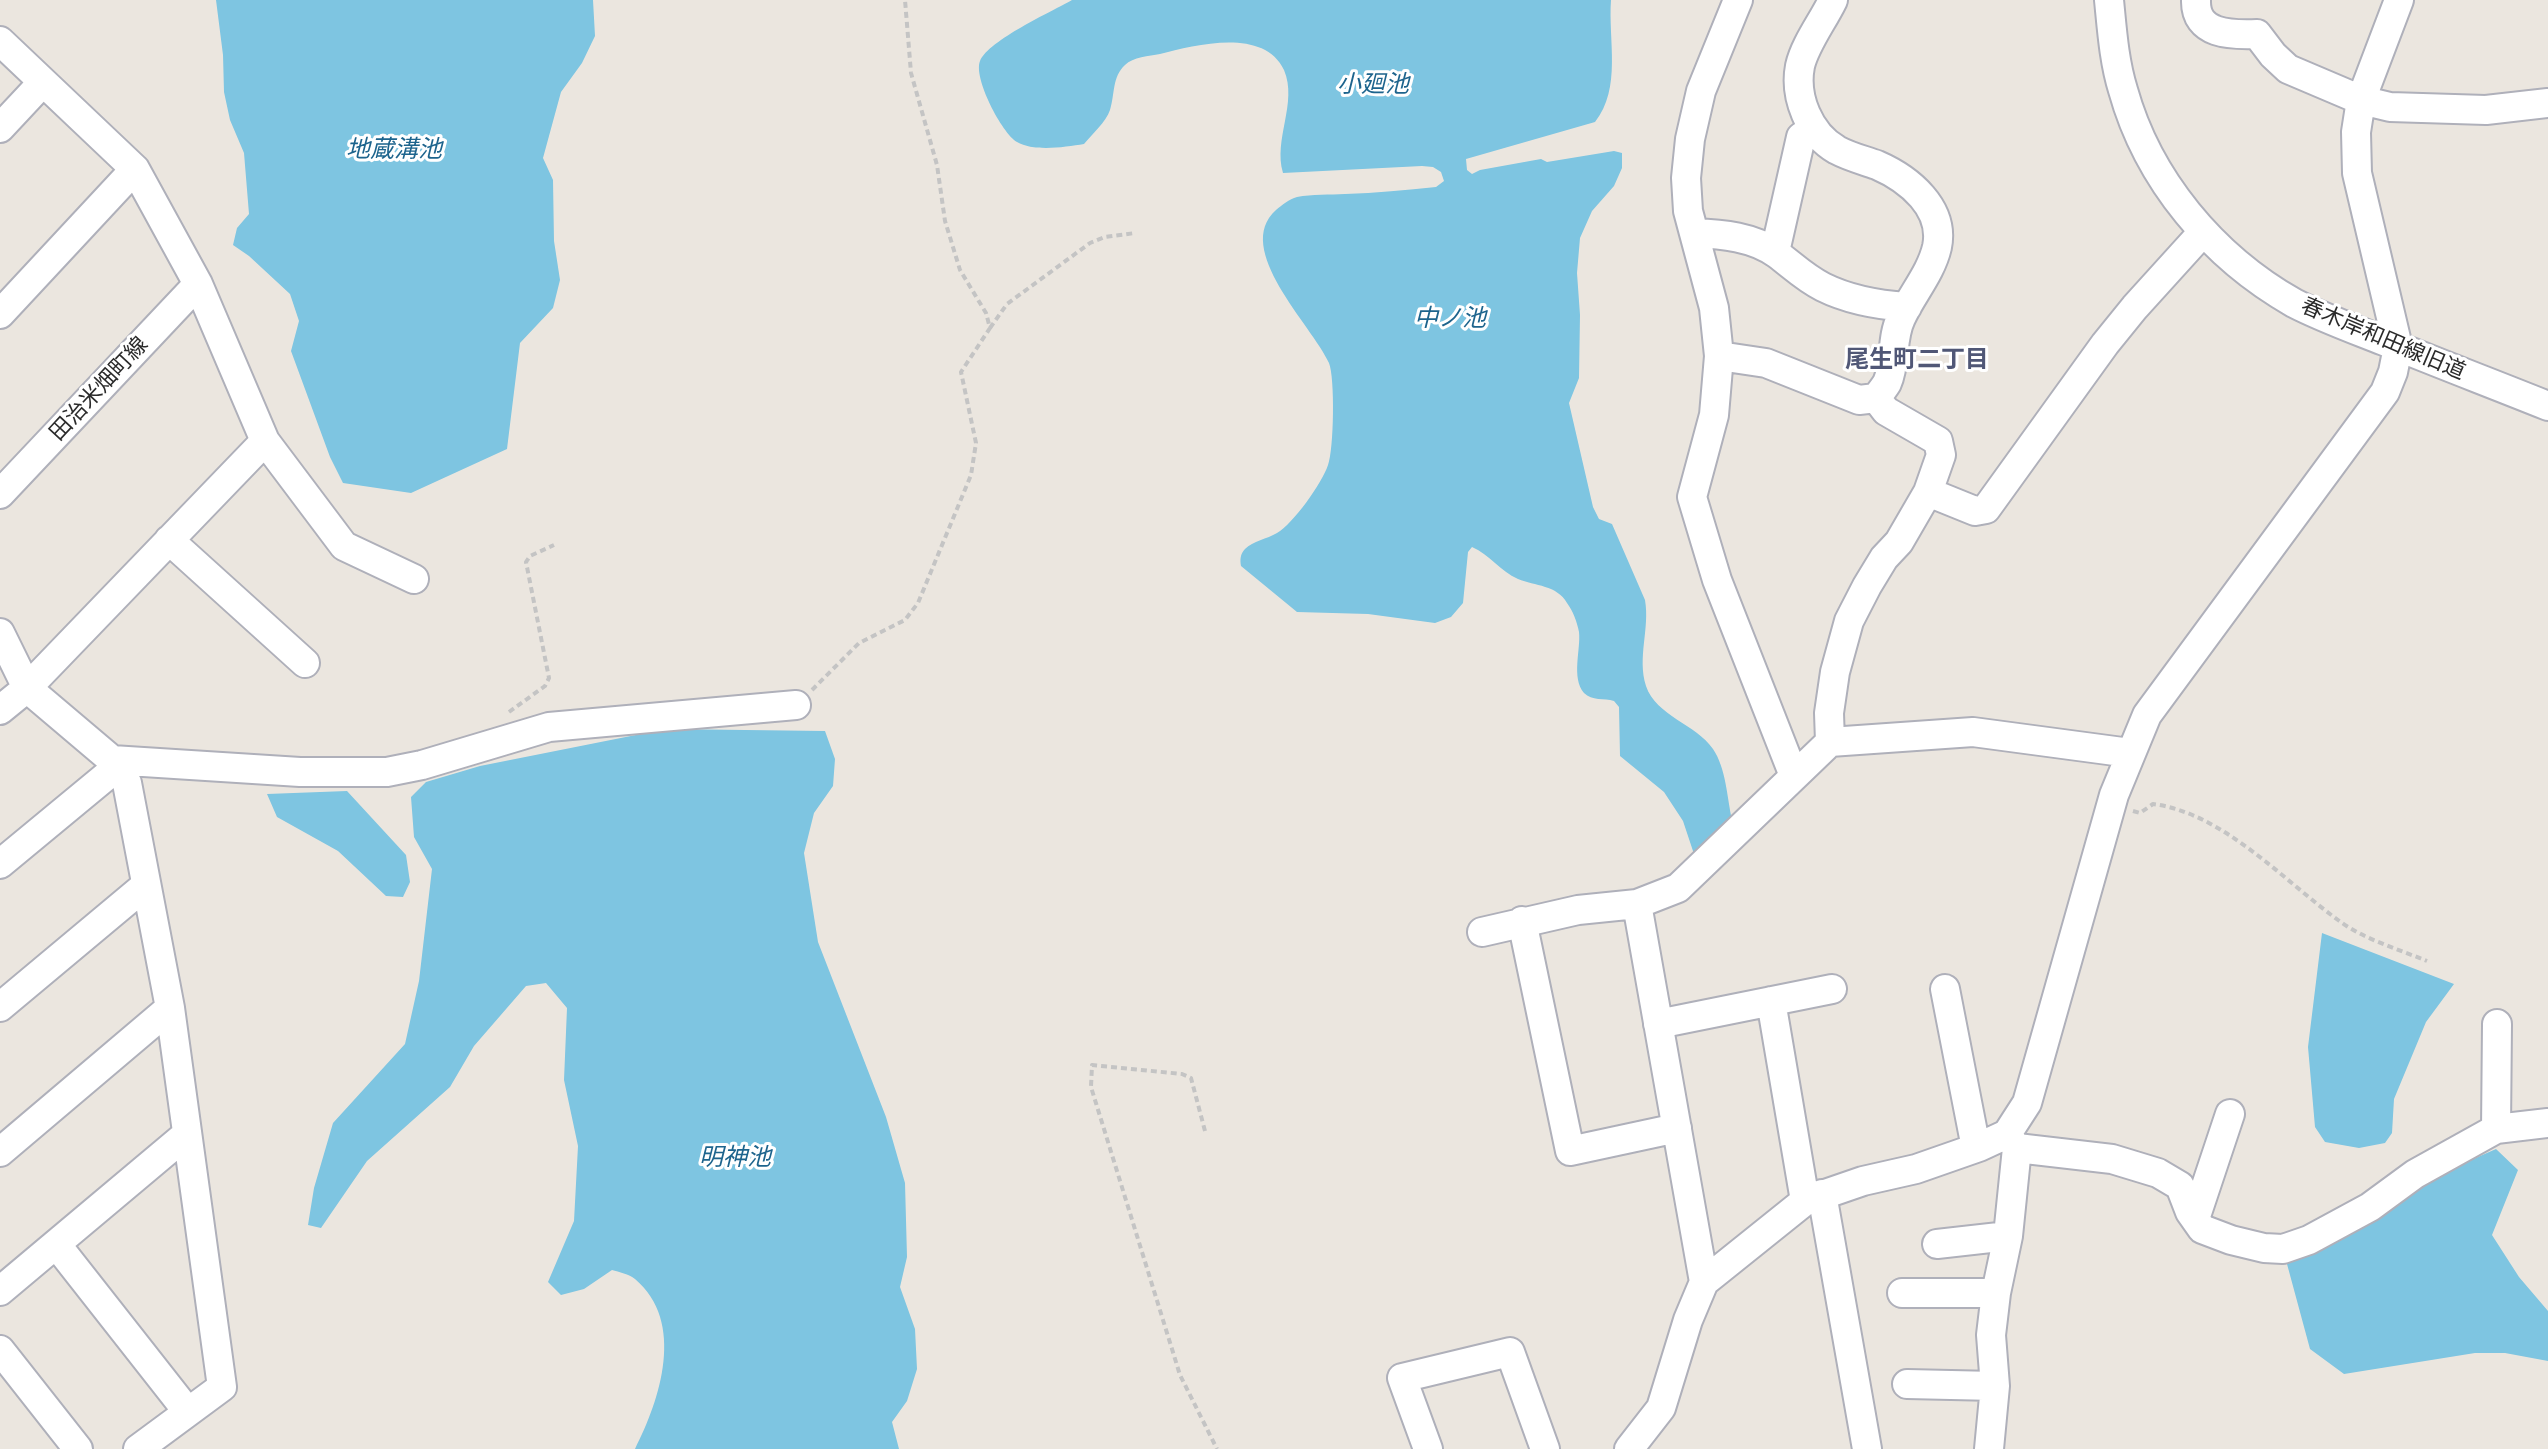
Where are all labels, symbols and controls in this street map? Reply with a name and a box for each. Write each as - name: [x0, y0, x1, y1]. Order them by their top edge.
- water label: 小廻池: [1337, 71, 1409, 99]
- water label: 地蔵溝池: [346, 136, 442, 164]
- street label: 春木岸和田線旧道: [2297, 292, 2469, 386]
- water label: 中ノ池: [1414, 305, 1486, 333]
- street label: 田治米畑町線: [44, 332, 154, 446]
- district label: 尾生町二丁目: [1845, 346, 1989, 374]
- water label: 明神池: [699, 1144, 771, 1172]

